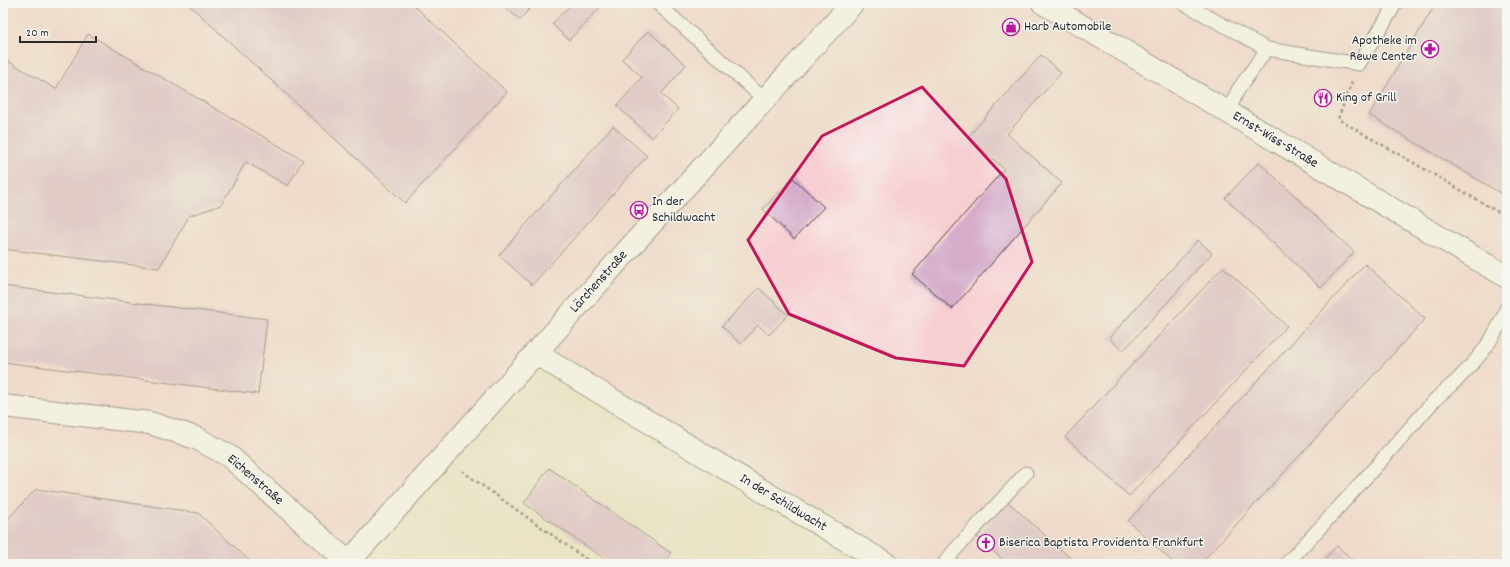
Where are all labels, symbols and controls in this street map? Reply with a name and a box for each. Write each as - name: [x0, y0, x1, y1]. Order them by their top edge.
- shop icon: Harb Automobile: [1001, 17, 1021, 37]
- place label: Harb Automobile: [1024, 17, 1111, 37]
- scale bar: [20, 18, 96, 44]
- text: 20 m: [26, 25, 49, 42]
- place label: Apotheke im Rewe Center: [1350, 31, 1418, 67]
- pharmacy icon: Apotheke im Rewe Center: [1420, 39, 1440, 59]
- restaurant icon: King of Grill: [1313, 88, 1333, 108]
- place label: King of Grill: [1336, 88, 1397, 108]
- street label: Ernst-Wiss-Straße: [1228, 106, 1322, 174]
- place label: In der Schildwacht: [652, 192, 715, 228]
- bus stop icon: In der Schildwacht: [629, 200, 649, 220]
- street label: Lärchenstraße: [565, 246, 633, 318]
- street label: Eichenstraße: [222, 450, 288, 510]
- street label: In der Schildwacht: [736, 469, 830, 537]
- church icon: Biserica Baptista Providenta Frankfurt: [976, 533, 996, 553]
- place label: Biserica Baptista Providenta Frankfurt: [999, 533, 1203, 553]

